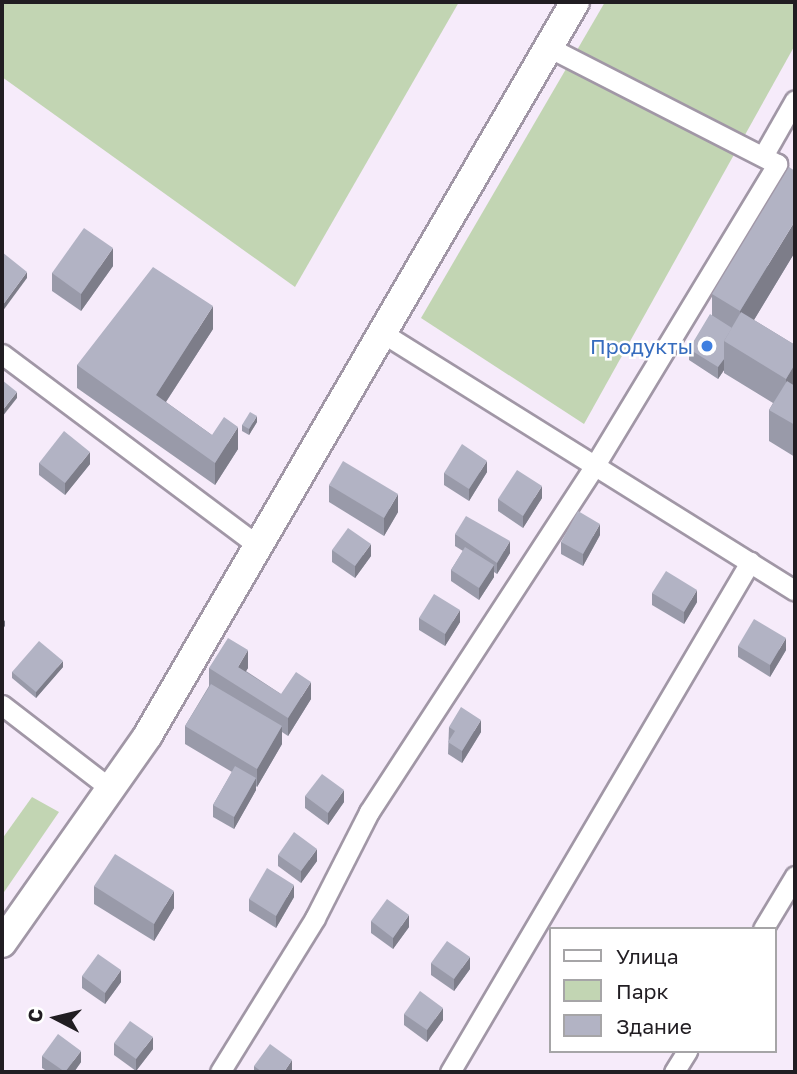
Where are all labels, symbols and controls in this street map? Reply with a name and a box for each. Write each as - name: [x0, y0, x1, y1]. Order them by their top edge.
- place label: Продукты: [590, 333, 693, 359]
- marker: Продукты: [699, 338, 715, 354]
- legend: [548, 927, 776, 1053]
- text: Улица: [616, 943, 679, 969]
- text: Парк: [616, 978, 669, 1004]
- north arrow: [21, 983, 91, 1053]
- text: С: [22, 1007, 47, 1023]
- text: Здание: [616, 1013, 692, 1039]

